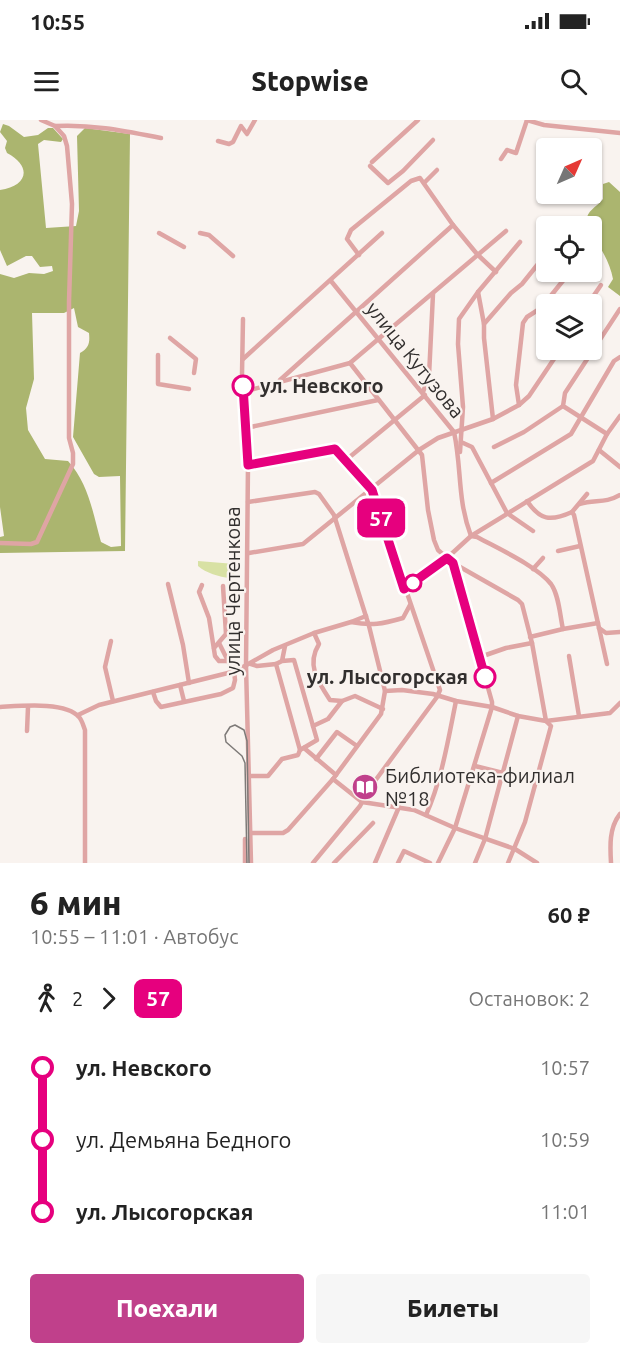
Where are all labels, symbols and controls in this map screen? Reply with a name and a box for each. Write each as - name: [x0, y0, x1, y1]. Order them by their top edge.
- text: 10:55: [30, 9, 85, 34]
- icon: menu: [30, 65, 63, 98]
- icon: search: [557, 65, 590, 98]
- text: Stopwise: [251, 66, 369, 96]
- north arrow: [536, 138, 602, 204]
- map controls: [536, 138, 602, 360]
- button: locate: [536, 216, 602, 282]
- button: layers: [536, 294, 602, 360]
- street label: улица Кутузова: [362, 297, 469, 422]
- place label: ул. Невского: [260, 374, 383, 397]
- marker: ул. Невского: [232, 375, 254, 397]
- line badge: 57: [354, 498, 408, 538]
- text: 57: [369, 506, 393, 530]
- street label: улица Чертенкова: [221, 507, 244, 675]
- unlabelled marker: [404, 574, 422, 592]
- place label: ул. Лысогорская: [307, 665, 468, 688]
- marker: ул. Лысогорская: [474, 666, 496, 688]
- place label: Библиотека-филиал №18: [385, 764, 575, 810]
- library icon: Библиотека-филиал №18: [350, 772, 380, 802]
- text: 6 мин: [30, 884, 122, 921]
- text: 60 ₽: [548, 902, 590, 927]
- text: 10:55 – 11:01 · Автобус: [30, 925, 239, 948]
- icon: walk: [30, 982, 63, 1015]
- icon: forward: [92, 982, 125, 1015]
- text: 57: [146, 986, 170, 1010]
- text: 2: [72, 987, 83, 1010]
- text: Остановок: 2: [469, 987, 590, 1010]
- text: ул. Невского: [76, 1055, 212, 1080]
- text: 10:57: [540, 1056, 590, 1079]
- text: ул. Демьяна Бедного: [76, 1127, 292, 1152]
- text: 10:59: [540, 1128, 590, 1151]
- text: ул. Лысогорская: [76, 1199, 253, 1224]
- text: 11:01: [540, 1200, 590, 1223]
- button: Поехали: [30, 1274, 304, 1343]
- button: Билеты: [316, 1274, 590, 1343]

